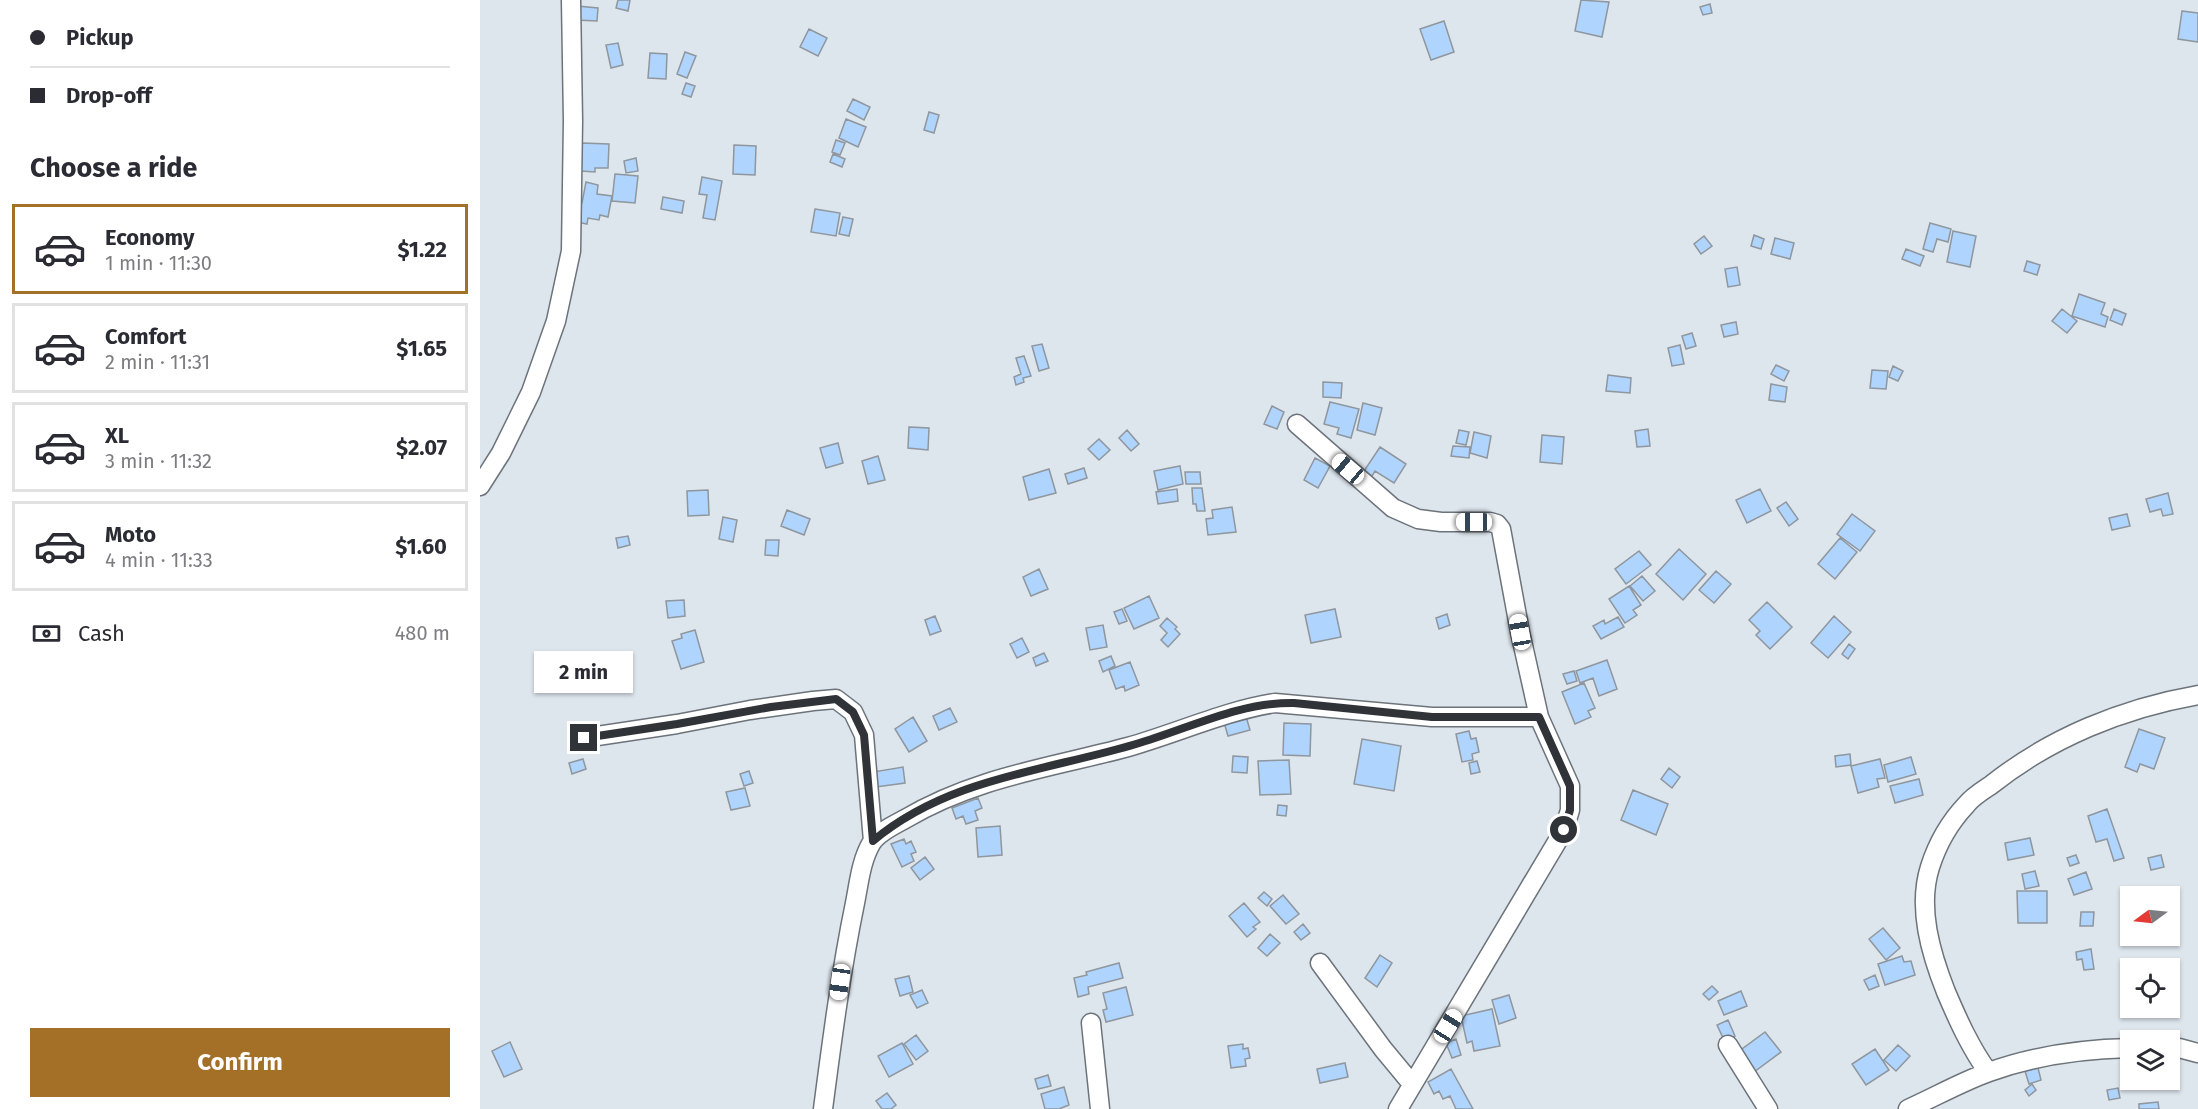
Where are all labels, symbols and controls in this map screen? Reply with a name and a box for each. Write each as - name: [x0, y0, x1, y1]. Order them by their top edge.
- text: Pickup: [66, 24, 134, 51]
- text: Drop-off: [66, 82, 152, 109]
- text: Choose a ride: [30, 152, 197, 184]
- icon: car: [33, 222, 87, 276]
- text: Economy: [105, 224, 194, 251]
- text: $1.22: [397, 236, 447, 263]
- text: 1 min · 11:30: [105, 251, 212, 275]
- icon: car: [33, 321, 87, 375]
- text: Comfort: [105, 323, 186, 350]
- text: $1.65: [396, 335, 447, 362]
- text: 2 min · 11:31: [105, 350, 210, 374]
- icon: car: [33, 420, 87, 474]
- text: XL: [105, 422, 129, 449]
- text: $2.07: [396, 434, 447, 461]
- text: 3 min · 11:32: [105, 449, 212, 473]
- car: [1328, 451, 1368, 487]
- car: [1456, 513, 1492, 531]
- icon: car: [33, 519, 87, 573]
- text: Moto: [105, 521, 156, 548]
- text: $1.60: [395, 533, 447, 560]
- text: 4 min · 11:33: [105, 548, 213, 572]
- car: [1508, 613, 1532, 651]
- icon: cash: [30, 617, 63, 650]
- text: Cash: [78, 620, 125, 647]
- text: 480 m: [395, 621, 450, 645]
- callout: 2 min: [534, 651, 634, 693]
- text: 2 min: [559, 660, 608, 684]
- route end: [570, 724, 597, 751]
- route start: [1550, 816, 1577, 843]
- north arrow: [2120, 886, 2180, 946]
- map controls: [2120, 886, 2180, 1090]
- button: locate: [2120, 958, 2180, 1018]
- car: [829, 963, 851, 1001]
- car: [1431, 1006, 1465, 1046]
- button: Confirm: [30, 1028, 450, 1097]
- button: layers: [2120, 1030, 2180, 1090]

